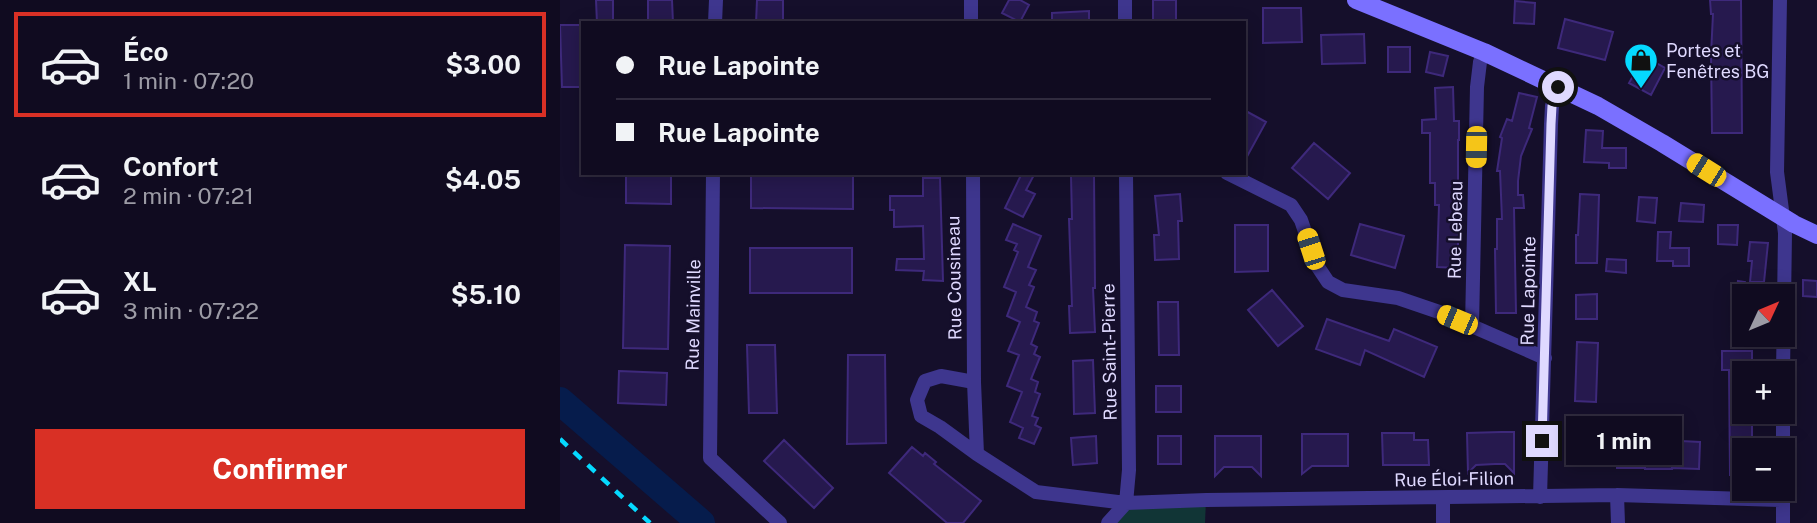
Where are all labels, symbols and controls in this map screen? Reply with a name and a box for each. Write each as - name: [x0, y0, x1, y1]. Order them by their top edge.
- icon: car: [39, 33, 102, 96]
- text: Éco: [123, 36, 169, 67]
- place label: Portes et Fenêtres BG: [1666, 40, 1769, 82]
- shop icon: Portes et Fenêtres BG: [1622, 41, 1660, 90]
- text: $3.00: [446, 49, 521, 80]
- text: Rue Lapointe: [658, 50, 820, 81]
- text: 1 min · 07:20: [123, 67, 254, 94]
- route start: [1542, 71, 1574, 103]
- text: Rue Lapointe: [658, 117, 820, 148]
- car: [1466, 126, 1487, 168]
- icon: car: [39, 148, 102, 211]
- car: [1683, 150, 1730, 190]
- text: Confort: [123, 151, 219, 182]
- text: $4.05: [445, 164, 521, 195]
- street label: Rue Lebeau: [1444, 181, 1466, 279]
- text: 2 min · 07:21: [123, 182, 254, 209]
- street label: Rue Cousineau: [942, 216, 966, 340]
- car: [1295, 226, 1328, 272]
- street label: Rue Lapointe: [1517, 236, 1539, 346]
- street label: Rue Mainville: [682, 259, 704, 371]
- icon: car: [39, 263, 102, 326]
- text: XL: [123, 266, 157, 297]
- text: $5.10: [451, 279, 521, 310]
- street label: Rue Saint-Pierre: [1097, 283, 1121, 421]
- north arrow: [1732, 284, 1796, 346]
- map controls: [1732, 284, 1795, 501]
- text: 3 min · 07:22: [123, 297, 259, 324]
- car: [1434, 302, 1481, 338]
- button: +: [1732, 361, 1795, 424]
- callout: 1 min: [1566, 416, 1682, 466]
- route end: [1526, 425, 1558, 457]
- text: 1 min: [1596, 427, 1652, 454]
- button: Confirmer: [35, 429, 525, 509]
- button: −: [1732, 438, 1795, 501]
- street label: Rue Éloi-Filion: [1394, 466, 1514, 491]

